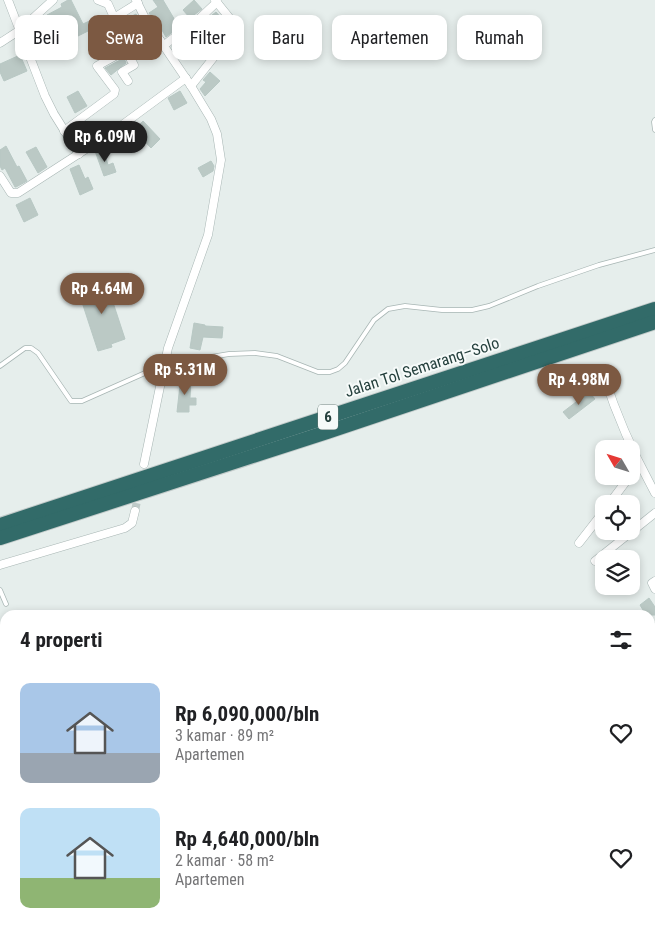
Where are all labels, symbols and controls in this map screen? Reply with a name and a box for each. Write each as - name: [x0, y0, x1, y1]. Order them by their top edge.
- chip: Beli: [15, 15, 78, 60]
- chip: Sewa: [88, 15, 162, 60]
- chip: Filter: [172, 15, 244, 60]
- chip: Baru: [254, 15, 322, 60]
- chip: Apartemen: [332, 15, 447, 60]
- chip: Rumah: [457, 15, 542, 60]
- pin: Rp 6.09M: [53, 120, 157, 163]
- text: Rp 6.09M: [74, 127, 136, 146]
- pin: Rp 4.64M: [50, 272, 154, 315]
- text: Rp 4.64M: [71, 279, 133, 298]
- street label: Jalan Tol Semarang–Solo: [342, 333, 502, 401]
- pin: Rp 5.31M: [133, 354, 237, 396]
- text: Rp 5.31M: [154, 360, 216, 379]
- pin: Rp 4.98M: [527, 364, 631, 406]
- text: Rp 4.98M: [548, 370, 610, 389]
- road number: 6: [318, 404, 338, 430]
- north arrow: [595, 440, 640, 485]
- map controls: [595, 440, 640, 595]
- button: locate: [595, 495, 640, 540]
- button: layers: [595, 550, 640, 595]
- icon: filters: [607, 626, 635, 654]
- text: 4 properti: [20, 628, 103, 652]
- text: Rp 6,090,000/bln: [175, 702, 319, 726]
- icon: home: [60, 703, 120, 763]
- icon: heart: [607, 719, 635, 747]
- text: 3 kamar · 89 m²: [175, 726, 274, 745]
- text: Apartemen: [175, 745, 245, 764]
- text: Rp 4,640,000/bln: [175, 827, 319, 851]
- icon: home: [60, 828, 120, 888]
- icon: heart: [607, 844, 635, 872]
- text: 2 kamar · 58 m²: [175, 851, 274, 870]
- text: Apartemen: [175, 870, 245, 889]

